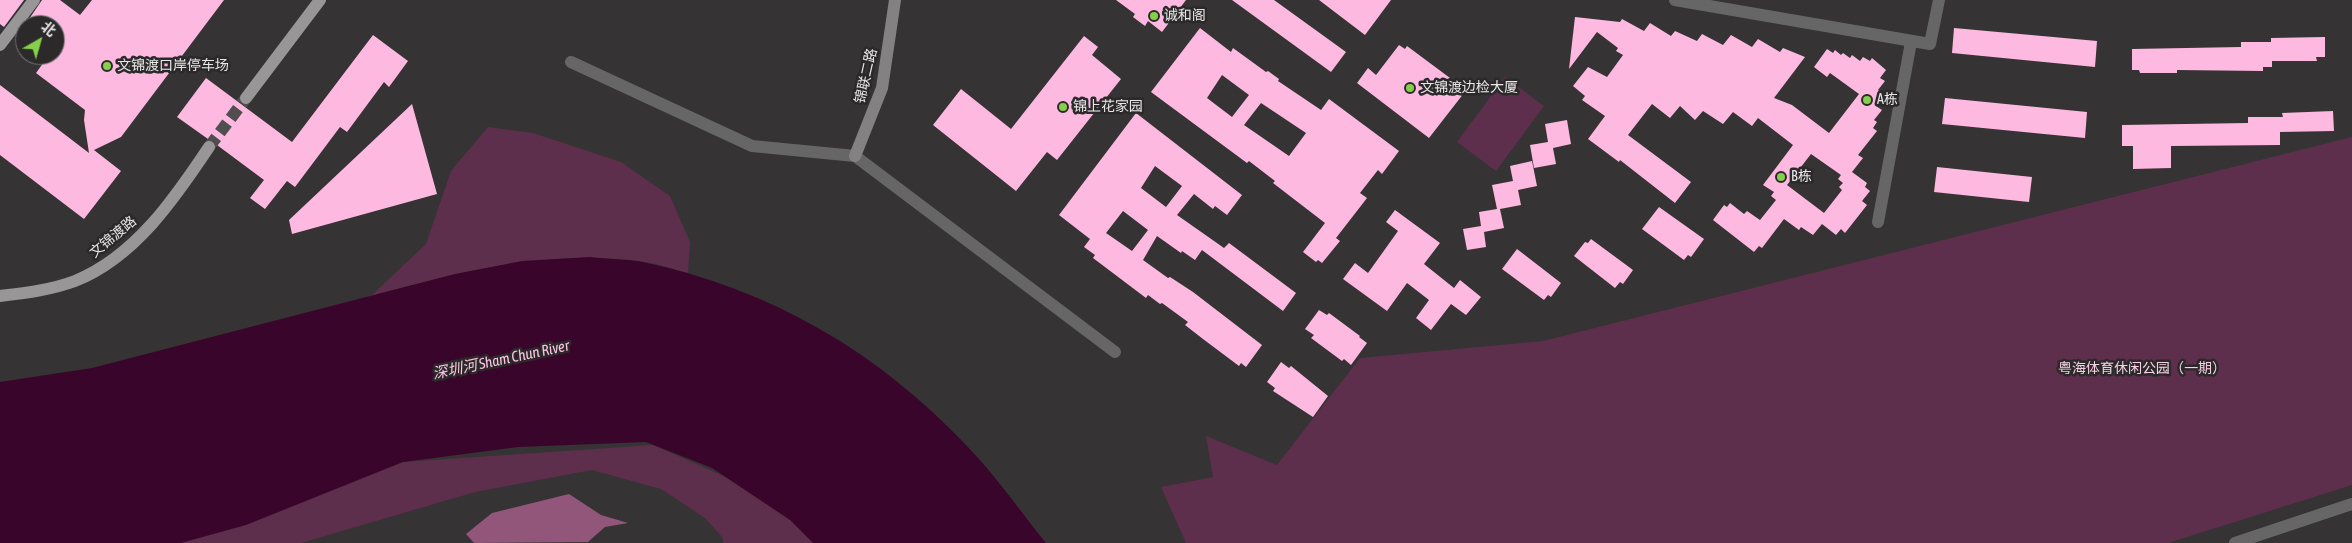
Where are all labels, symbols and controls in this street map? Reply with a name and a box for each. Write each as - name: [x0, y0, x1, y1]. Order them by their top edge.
- place label: 诚和阁: [1164, 8, 1206, 24]
- marker: 诚和阁: [1148, 10, 1160, 22]
- north arrow: [15, 15, 65, 65]
- text: 北: [38, 18, 59, 40]
- street label: 锦联二路: [852, 47, 880, 105]
- place label: 文锦渡口岸停车场: [117, 58, 229, 74]
- marker: 文锦渡口岸停车场: [101, 60, 113, 72]
- place label: 文锦渡边检大厦: [1420, 80, 1518, 96]
- marker: 文锦渡边检大厦: [1404, 82, 1416, 94]
- place label: A栋: [1877, 92, 1898, 108]
- marker: A栋: [1861, 94, 1873, 106]
- place label: 锦上花家园: [1073, 99, 1143, 115]
- marker: 锦上花家园: [1057, 101, 1069, 113]
- place label: B栋: [1791, 169, 1812, 185]
- marker: B栋: [1775, 171, 1787, 183]
- street label: 文锦渡路: [86, 213, 140, 261]
- water label: 深圳河 Sham Chun River: [431, 337, 571, 383]
- park label: 粤海体育休闲公园（一期）: [2058, 361, 2226, 377]

